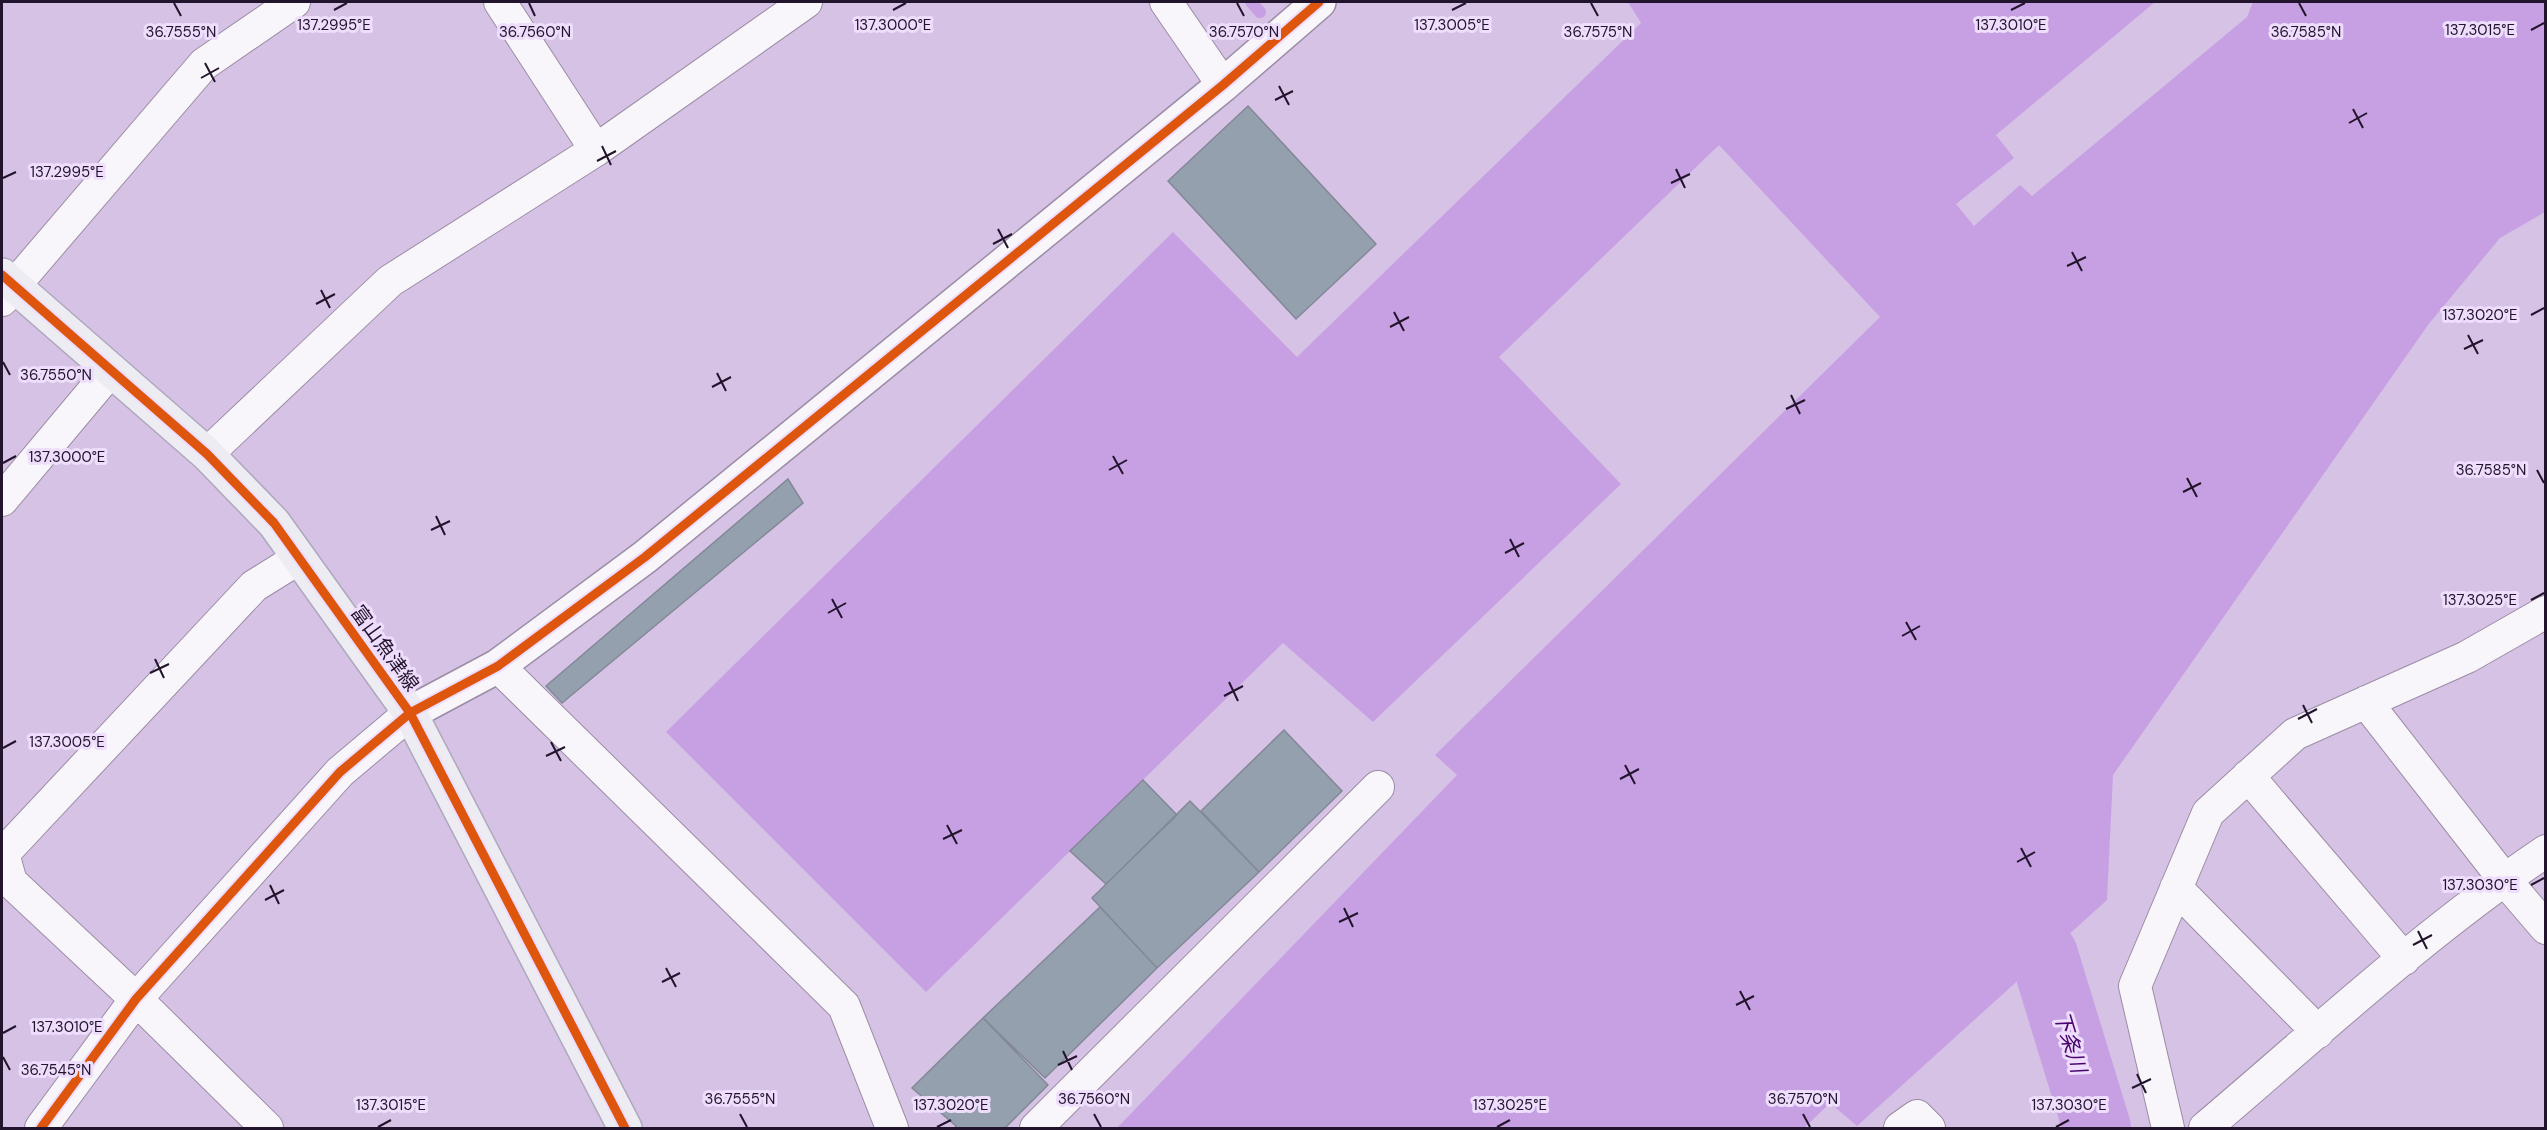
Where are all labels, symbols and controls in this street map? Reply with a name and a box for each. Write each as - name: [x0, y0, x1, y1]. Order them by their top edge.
- text: 137.2995°E: [297, 15, 371, 35]
- text: 137.3000°E: [855, 15, 931, 35]
- text: 137.3005°E: [1414, 15, 1490, 35]
- text: 137.3010°E: [1975, 15, 2047, 35]
- text: 137.3015°E: [2445, 20, 2515, 40]
- text: 36.7555°N: [146, 22, 216, 42]
- text: 36.7560°N: [499, 22, 571, 42]
- text: 36.7570°N: [1209, 22, 1279, 42]
- text: 36.7575°N: [1564, 22, 1632, 42]
- text: 36.7585°N: [2271, 22, 2341, 42]
- text: 137.2995°E: [30, 162, 104, 182]
- text: 137.3020°E: [2443, 305, 2517, 325]
- text: 36.7550°N: [20, 365, 92, 385]
- text: 137.3000°E: [29, 447, 105, 467]
- text: 36.7585°N: [2456, 460, 2526, 480]
- text: 137.3025°E: [2443, 590, 2517, 610]
- street label: 富山魚津線: [345, 600, 425, 696]
- text: 137.3005°E: [29, 732, 105, 752]
- text: 137.3030°E: [2442, 875, 2518, 895]
- water label: 下条川: [2047, 1008, 2093, 1078]
- text: 137.3010°E: [31, 1017, 103, 1037]
- text: 36.7545°N: [21, 1060, 91, 1080]
- text: 36.7555°N: [705, 1089, 775, 1109]
- text: 36.7560°N: [1058, 1089, 1130, 1109]
- text: 36.7570°N: [1768, 1089, 1838, 1109]
- text: 137.3015°E: [356, 1095, 426, 1115]
- text: 137.3020°E: [914, 1095, 988, 1115]
- text: 137.3025°E: [1473, 1095, 1547, 1115]
- text: 137.3030°E: [2031, 1095, 2107, 1115]

